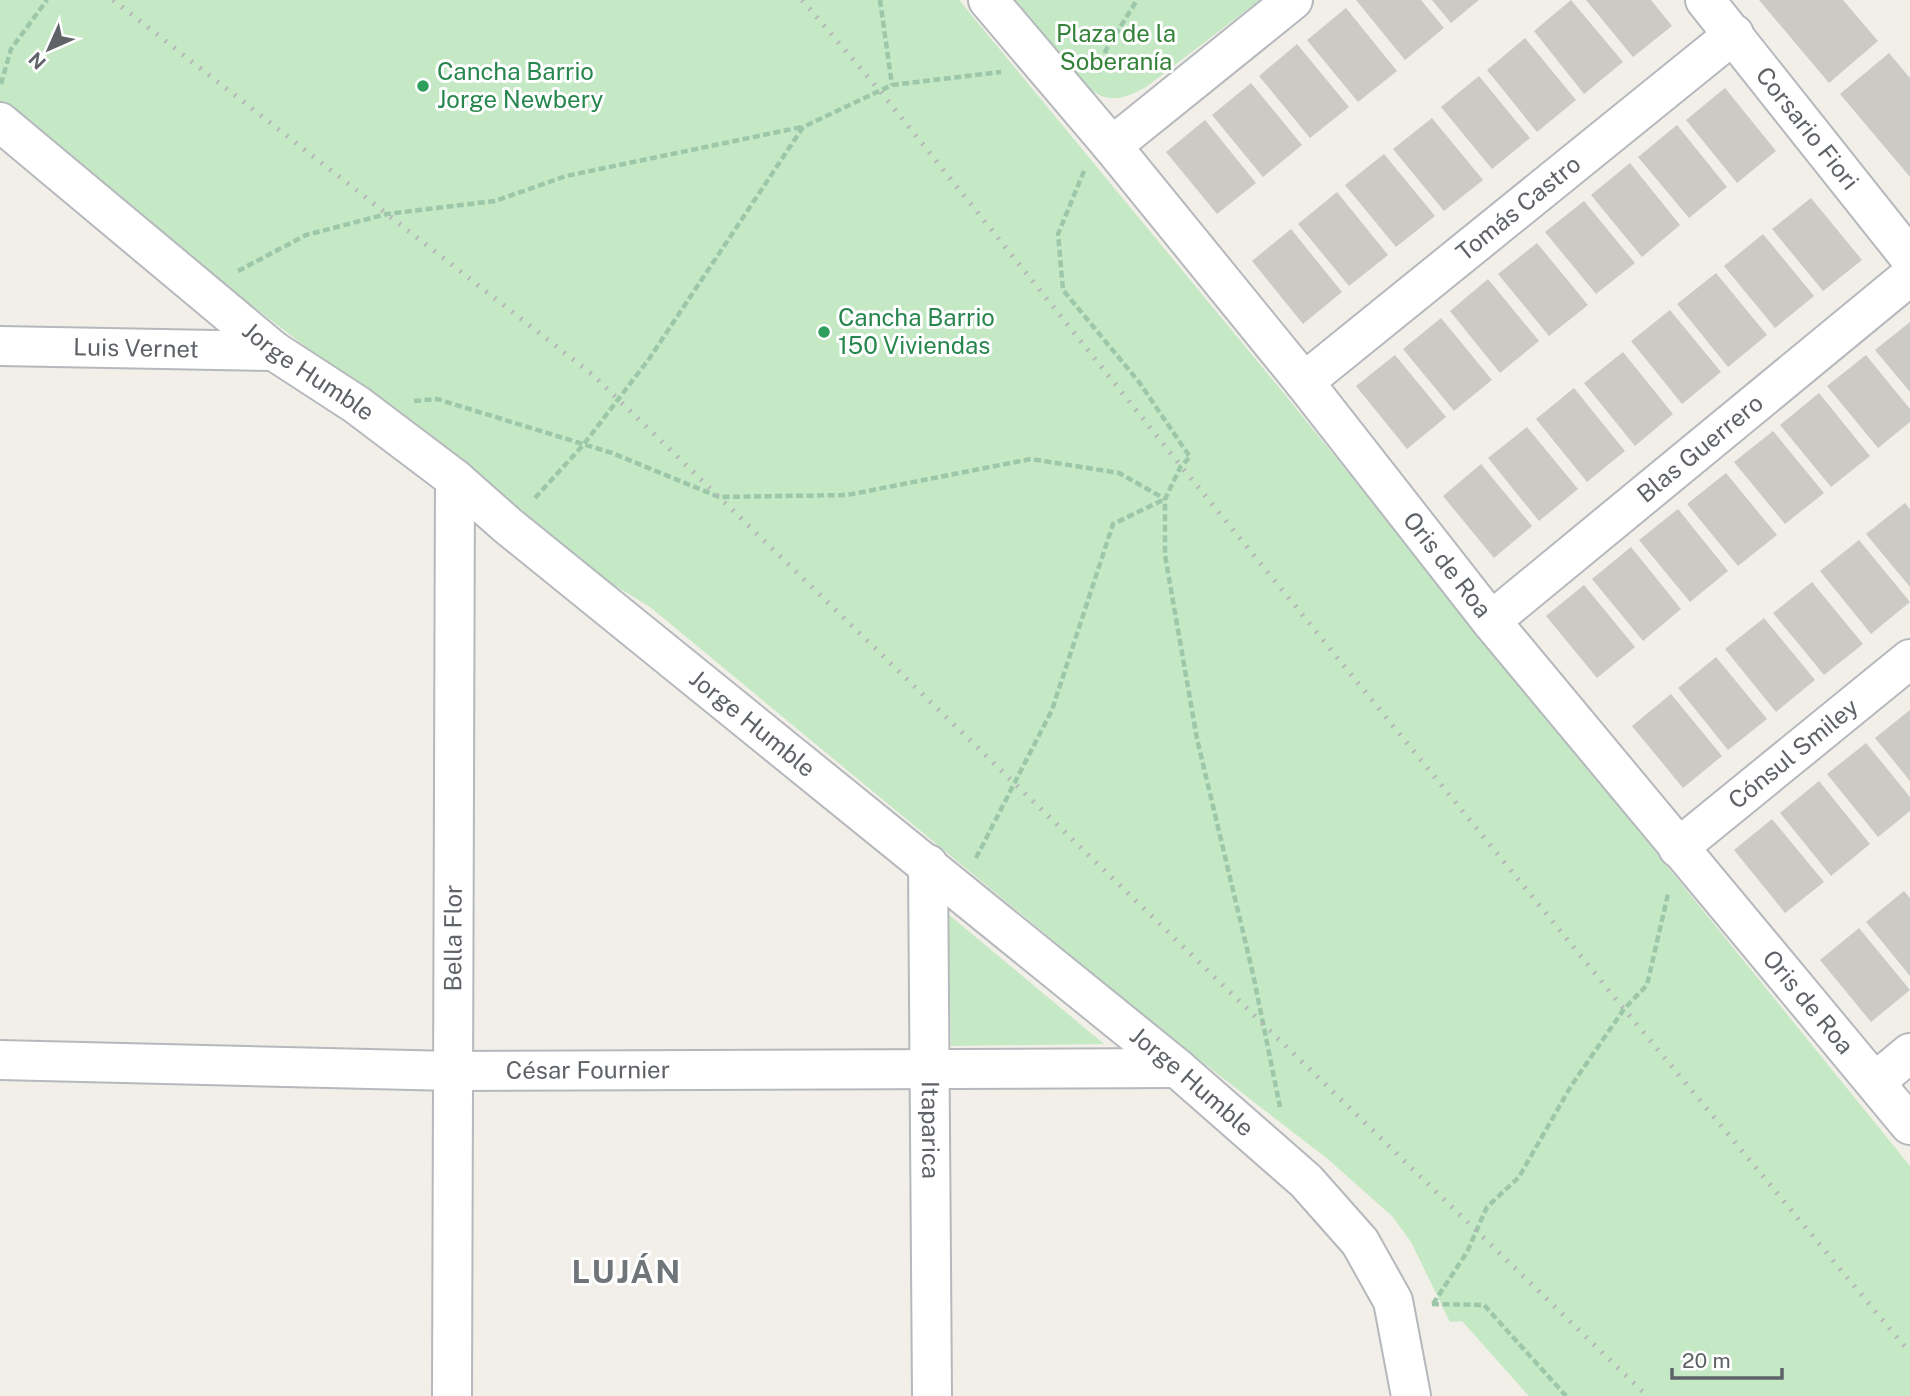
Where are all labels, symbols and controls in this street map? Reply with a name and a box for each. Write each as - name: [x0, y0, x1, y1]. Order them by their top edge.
- north arrow: [14, 14, 84, 84]
- park label: Plaza de la Soberanía: [1056, 19, 1176, 75]
- text: N: [24, 48, 50, 74]
- place label: Cancha Barrio Jorge Newbery: [437, 57, 603, 113]
- street label: Corsario Fiori: [1751, 61, 1865, 195]
- marker: Cancha Barrio Jorge Newbery: [415, 78, 431, 94]
- street label: Tomás Castro: [1450, 149, 1586, 266]
- place label: Cancha Barrio 150 Viviendas: [838, 303, 995, 359]
- street label: Jorge Humble: [237, 316, 380, 426]
- marker: Cancha Barrio 150 Viviendas: [816, 324, 832, 340]
- street label: Luis Vernet: [73, 332, 199, 363]
- street label: Blas Guerrero: [1631, 388, 1768, 508]
- street label: Oris de Roa: [1398, 506, 1498, 623]
- street label: Jorge Humble: [684, 664, 821, 782]
- street label: Cónsul Smiley: [1722, 692, 1864, 814]
- street label: Bella Flor: [438, 885, 467, 991]
- street label: Oris de Roa: [1757, 944, 1860, 1059]
- street label: Jorge Humble: [1125, 1021, 1260, 1142]
- street label: César Fournier: [506, 1055, 670, 1084]
- street label: Itaparica: [917, 1081, 945, 1179]
- district label: LUJÁN: [572, 1253, 682, 1290]
- scale bar: [1672, 1336, 1782, 1380]
- text: 20 m: [1682, 1348, 1731, 1373]

